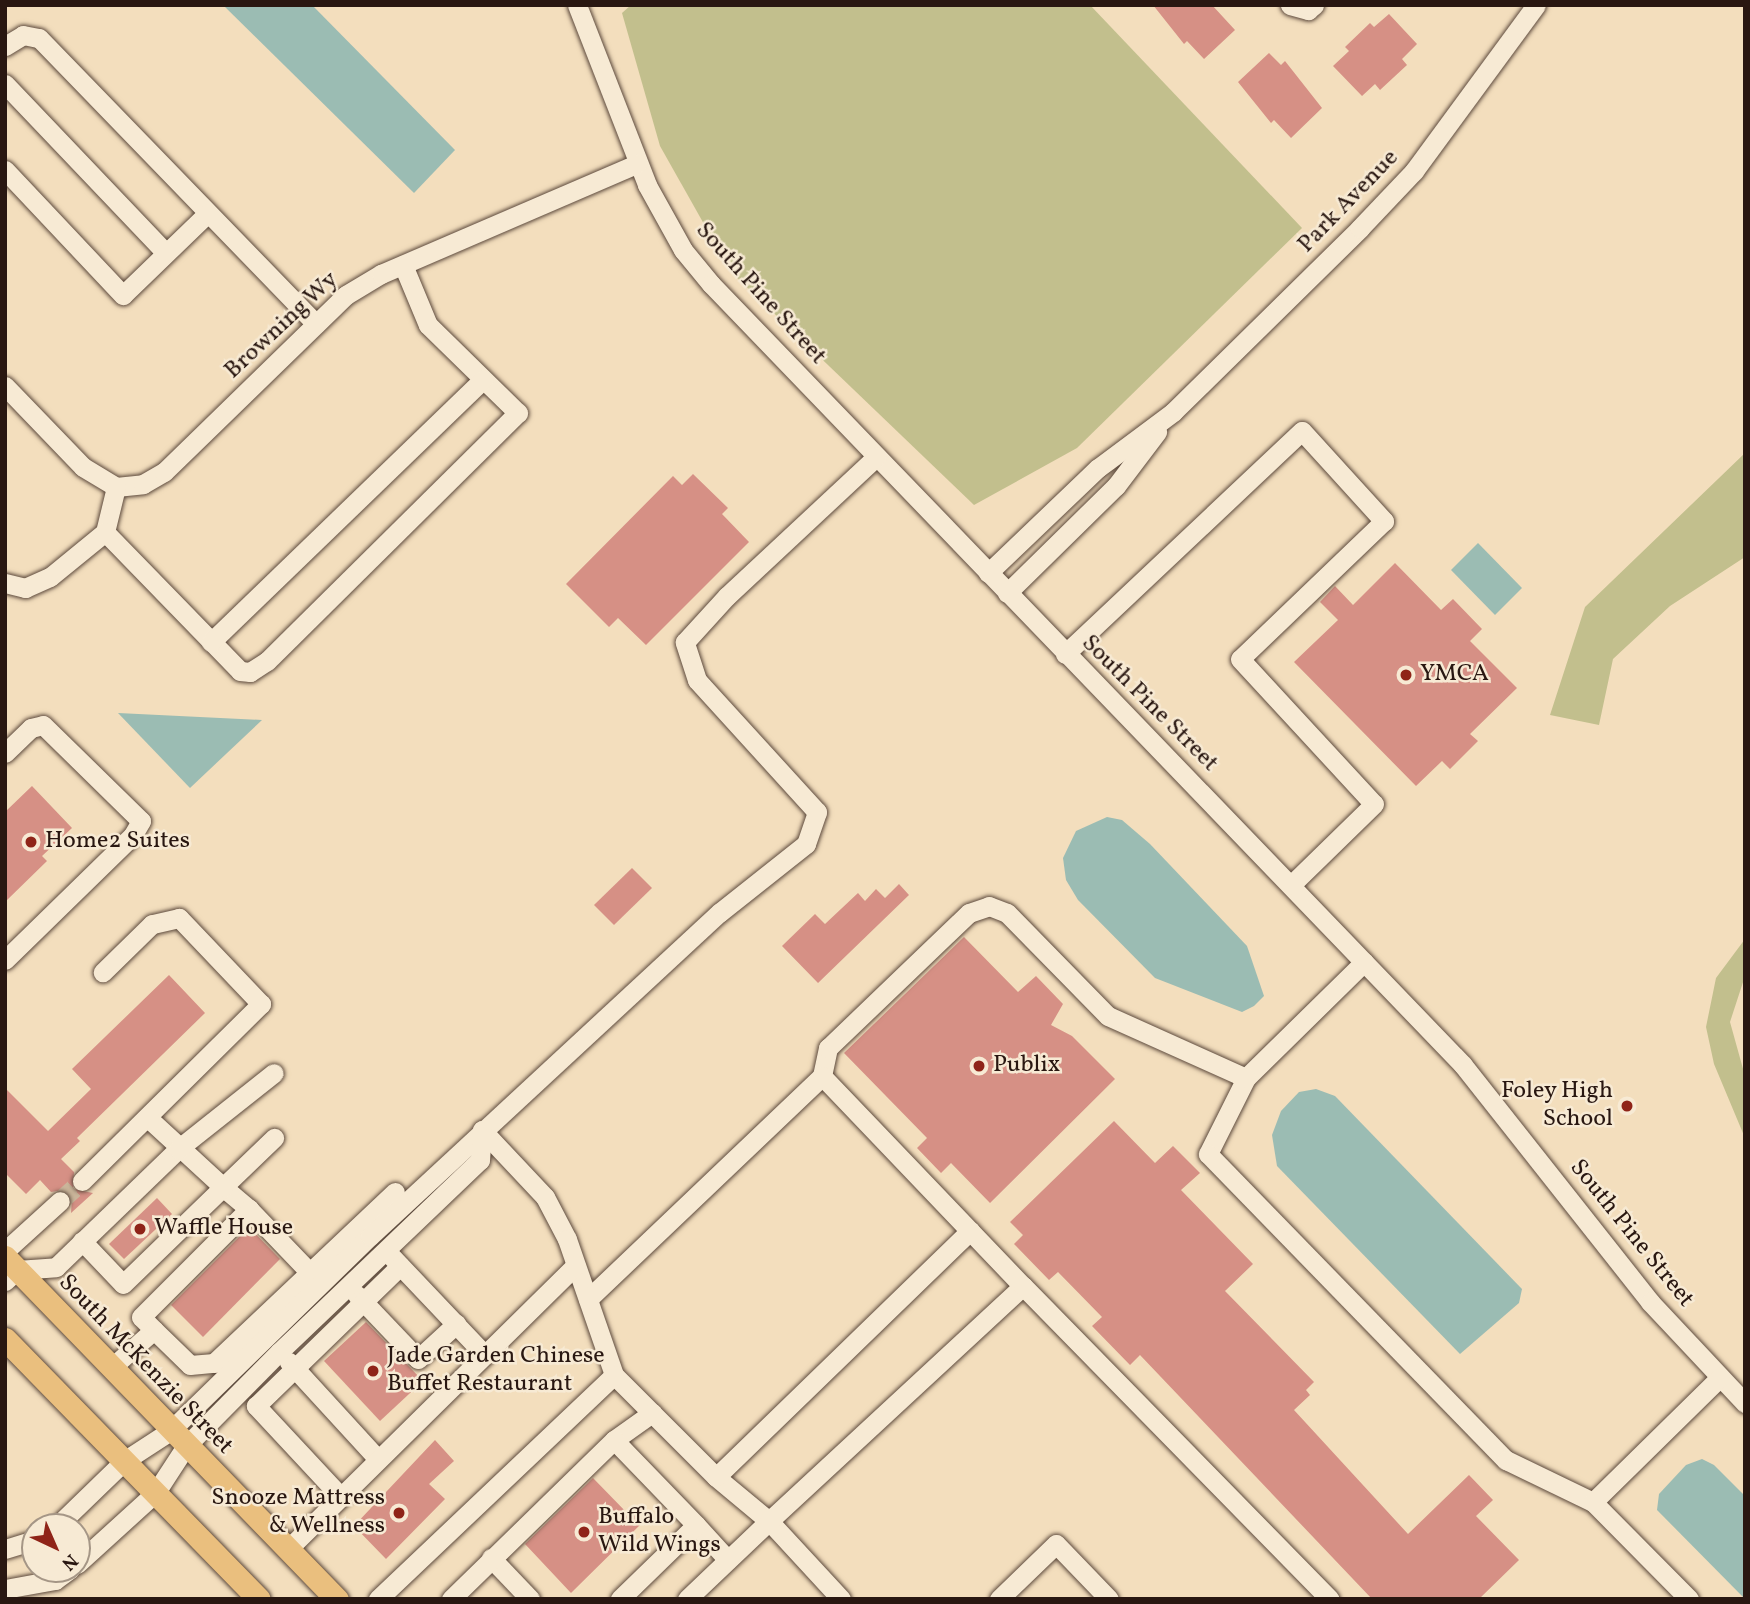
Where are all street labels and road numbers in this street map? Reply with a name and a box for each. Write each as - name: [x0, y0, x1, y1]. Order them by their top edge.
- street label: Park Avenue: [1293, 144, 1405, 260]
- street label: South Pine Street: [689, 217, 831, 371]
- street label: Browning Wy: [219, 266, 345, 386]
- street label: South Pine Street: [1075, 630, 1223, 778]
- street label: South Pine Street: [1563, 1154, 1699, 1314]
- street label: South McKenzie Street: [52, 1269, 238, 1461]

